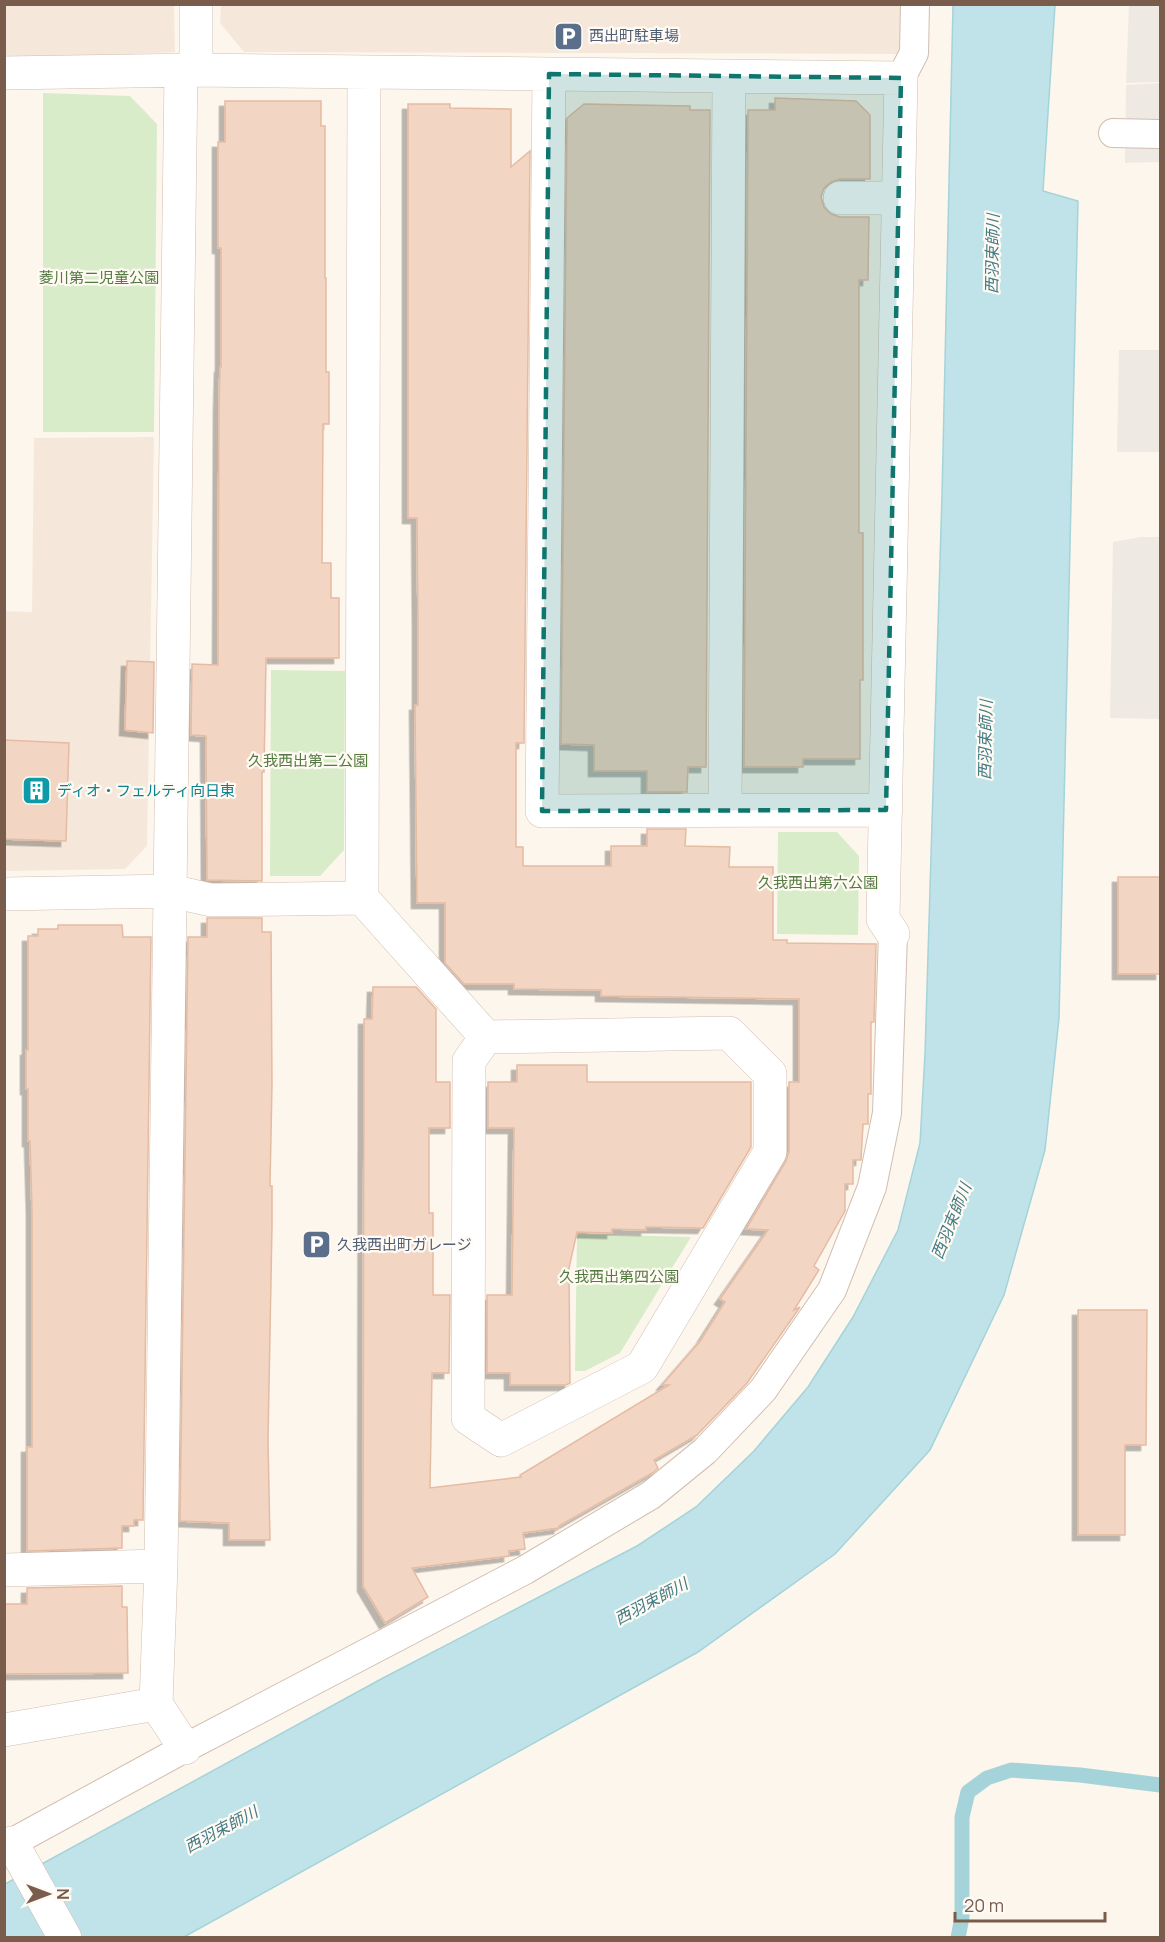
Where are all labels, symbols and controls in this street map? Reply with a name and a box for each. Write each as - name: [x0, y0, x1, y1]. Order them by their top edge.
- parking icon: 西出町駐車場: [552, 20, 584, 52]
- place label: 西出町駐車場: [589, 25, 679, 46]
- water label: 西羽束師川: [980, 212, 1004, 294]
- park label: 菱川第二児童公園: [39, 267, 159, 288]
- water label: 西羽束師川: [973, 698, 997, 780]
- park label: 久我西出第二公園: [248, 750, 368, 771]
- building icon: ディオ・フェルティ向日東: [20, 775, 52, 807]
- place label: ディオ・フェルティ向日東: [57, 780, 235, 801]
- park label: 久我西出第六公園: [758, 872, 878, 893]
- water label: 西羽束師川: [926, 1178, 977, 1262]
- parking icon: 久我西出町ガレージ: [300, 1229, 332, 1261]
- place label: 久我西出町ガレージ: [337, 1234, 472, 1255]
- park label: 久我西出第四公園: [559, 1266, 679, 1287]
- water label: 西羽束師川: [611, 1572, 693, 1629]
- water label: 西羽束師川: [181, 1800, 263, 1857]
- north arrow: [18, 1864, 78, 1924]
- scale bar: [955, 1885, 1105, 1923]
- text: N: [52, 1888, 74, 1900]
- text: 20 m: [964, 1893, 1004, 1917]

